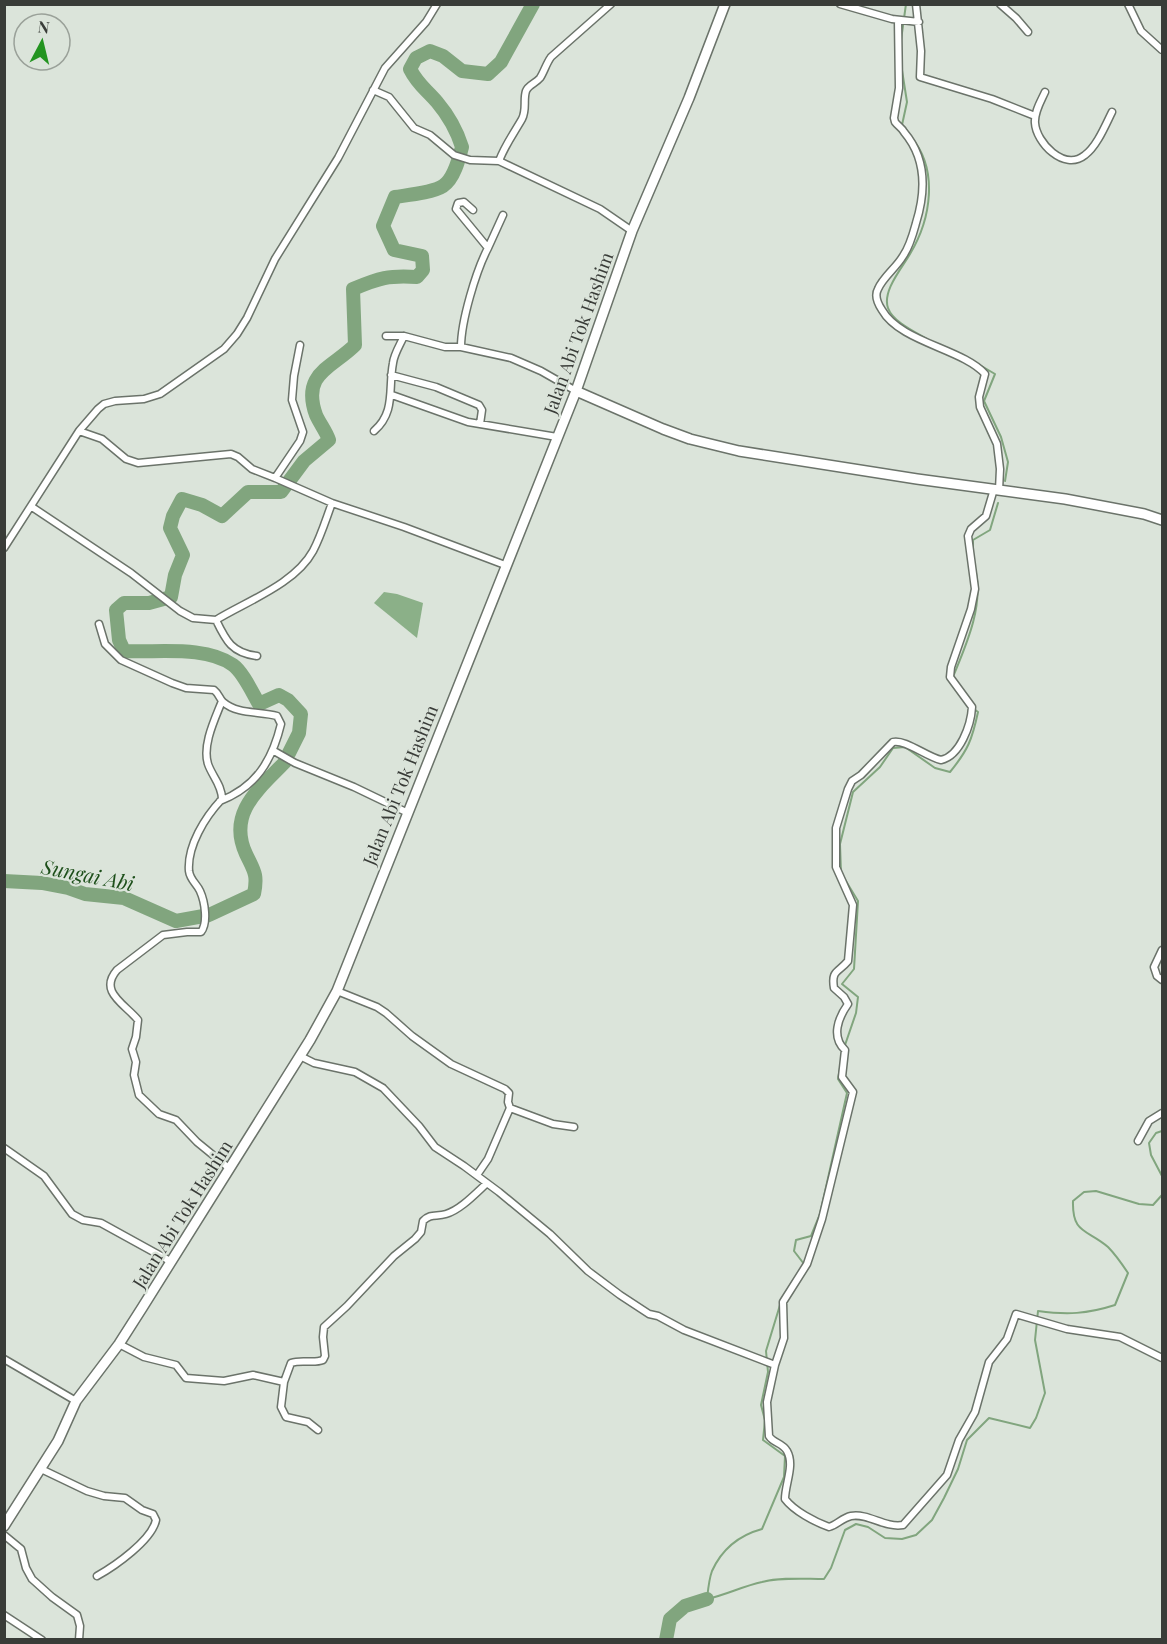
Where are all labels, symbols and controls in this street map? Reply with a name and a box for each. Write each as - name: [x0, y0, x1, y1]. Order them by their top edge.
- north arrow: [12, 12, 72, 72]
- text: N: [37, 15, 51, 38]
- street label: Jalan Abi Tok Hashim: [537, 249, 618, 418]
- street label: Jalan Abi Tok Hashim: [357, 701, 443, 870]
- water label: Sungai Abi: [39, 852, 137, 896]
- street label: Jalan Abi Tok Hashim: [126, 1135, 237, 1294]

